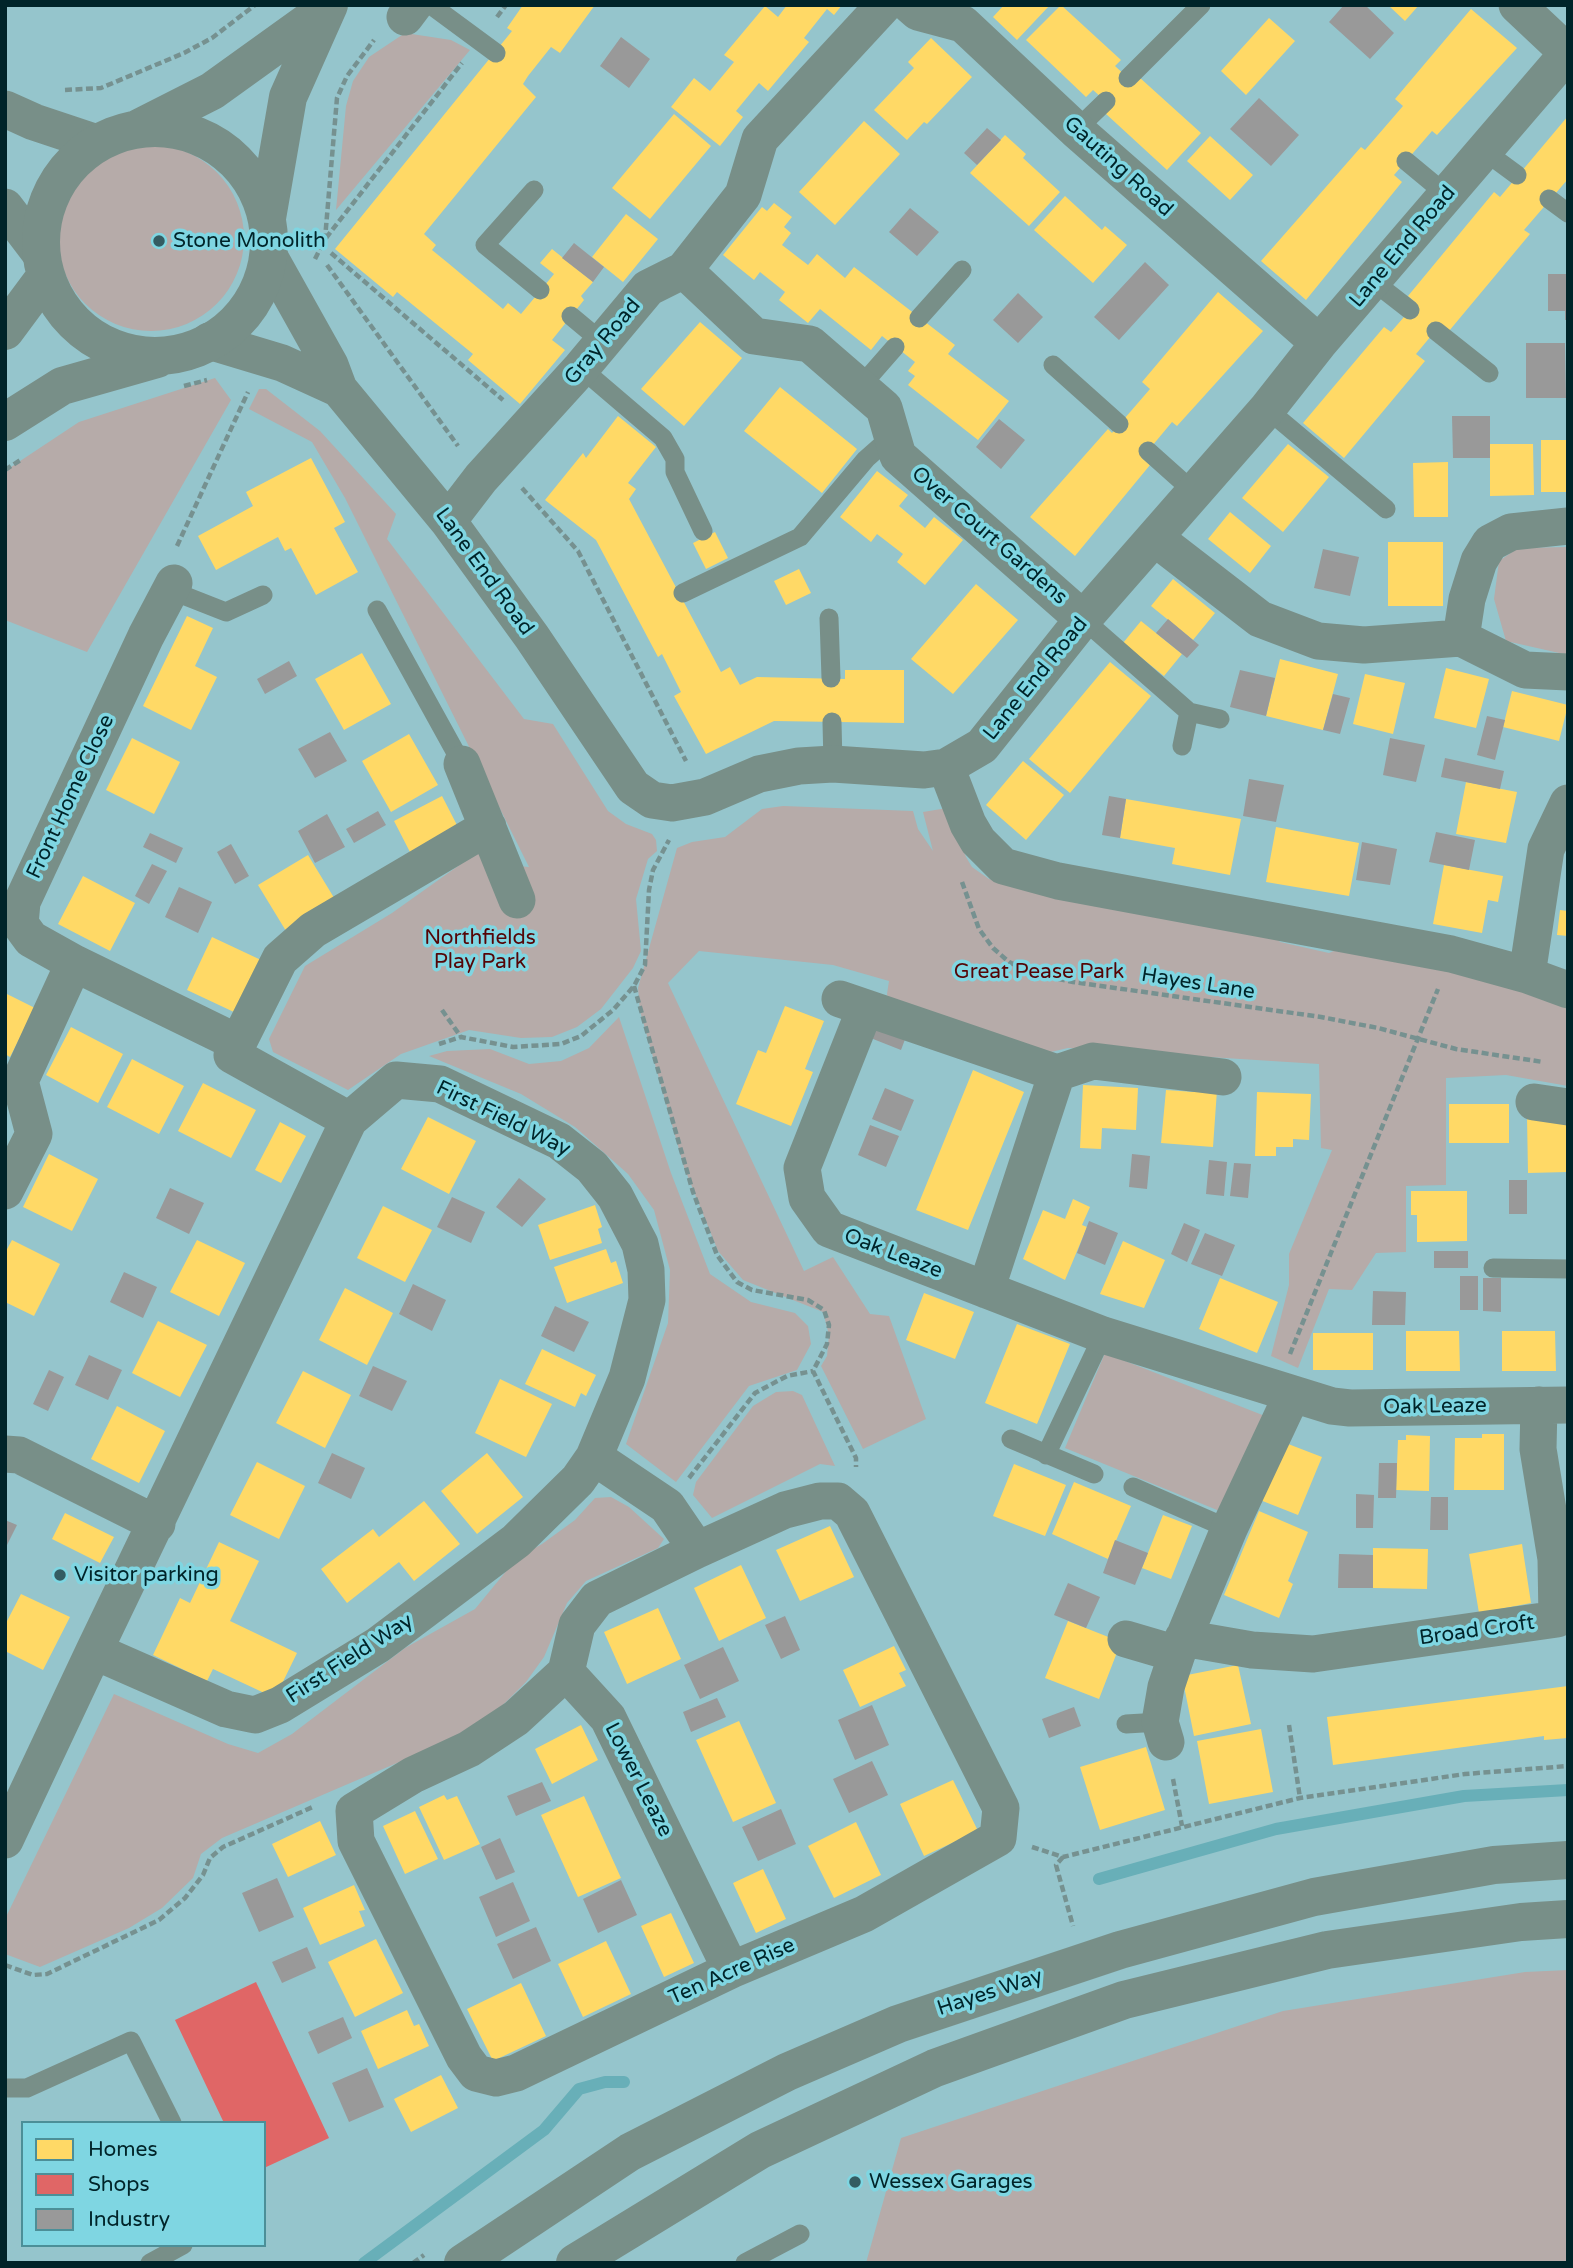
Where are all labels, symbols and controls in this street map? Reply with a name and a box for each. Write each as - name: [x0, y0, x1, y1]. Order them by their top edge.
- street label: Gauting Road: [1058, 111, 1178, 223]
- street label: Lane End Road: [1345, 181, 1461, 313]
- place label: Stone Monolith: [173, 228, 326, 254]
- marker: Stone Monolith: [151, 233, 167, 249]
- street label: Gray Road: [560, 294, 646, 390]
- street label: Over Court Gardens: [906, 461, 1072, 611]
- street label: Lane End Road: [429, 503, 539, 641]
- street label: Lane End Road: [979, 612, 1093, 746]
- street label: Front Home Close: [22, 711, 120, 883]
- park label: Northfields Play Park: [424, 925, 536, 975]
- park label: Great Pease Park: [954, 959, 1124, 985]
- street label: Hayes Lane: [1139, 963, 1257, 1005]
- street label: First Field Way: [432, 1076, 574, 1162]
- street label: Oak Leaze: [840, 1224, 946, 1284]
- street label: Oak Leaze: [1383, 1393, 1487, 1421]
- place label: Visitor parking: [74, 1562, 219, 1588]
- marker: Visitor parking: [52, 1567, 68, 1583]
- street label: First Field Way: [282, 1609, 418, 1709]
- street label: Broad Croft: [1418, 1610, 1536, 1652]
- street label: Lower Leaze: [598, 1719, 678, 1841]
- street label: Ten Acre Rise: [665, 1933, 799, 2011]
- street label: Hayes Way: [934, 1964, 1046, 2022]
- legend: [21, 2121, 266, 2247]
- text: Homes: [88, 2137, 158, 2162]
- place label: Wessex Garages: [869, 2169, 1033, 2195]
- text: Shops: [88, 2172, 150, 2197]
- marker: Wessex Garages: [847, 2174, 863, 2190]
- text: Industry: [88, 2207, 170, 2232]

